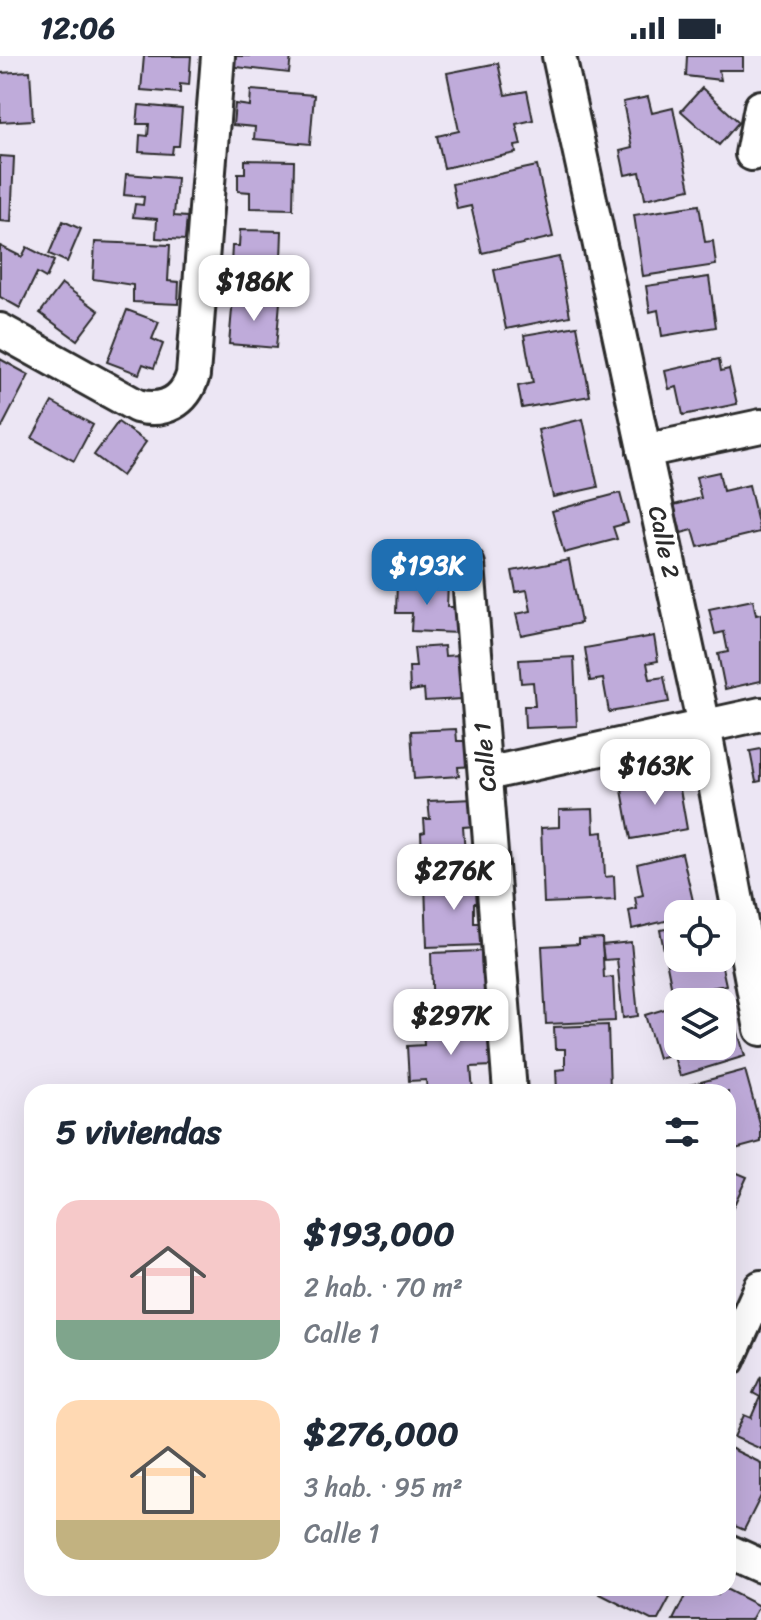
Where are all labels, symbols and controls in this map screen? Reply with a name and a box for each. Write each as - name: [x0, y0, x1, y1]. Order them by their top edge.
- text: 12:06: [40, 1, 115, 55]
- pin: $186K: [198, 255, 310, 323]
- text: $186K: [217, 258, 291, 304]
- street label: Calle 2: [636, 502, 692, 582]
- pin: $193K: [371, 539, 483, 607]
- text: $193K: [390, 542, 464, 588]
- street label: Calle 1: [461, 721, 509, 793]
- pin: $163K: [599, 739, 711, 807]
- text: $163K: [618, 742, 692, 788]
- pin: $276K: [398, 844, 510, 912]
- text: $276K: [415, 847, 493, 893]
- map controls: [664, 900, 736, 1060]
- button: locate: [664, 900, 736, 972]
- button: layers: [664, 988, 736, 1060]
- pin: $297K: [395, 989, 507, 1057]
- text: $297K: [411, 992, 491, 1038]
- text: 5 viviendas: [56, 1102, 221, 1162]
- icon: filters: [660, 1110, 704, 1154]
- text: $193,000: [304, 1204, 455, 1264]
- icon: home: [120, 1232, 216, 1328]
- text: 2 hab. · 70 m²: [304, 1264, 463, 1310]
- text: Calle 1: [304, 1310, 379, 1356]
- text: $276,000: [304, 1404, 459, 1464]
- icon: home: [120, 1432, 216, 1528]
- text: 3 hab. · 95 m²: [304, 1464, 463, 1510]
- text: Calle 1: [304, 1510, 379, 1556]

